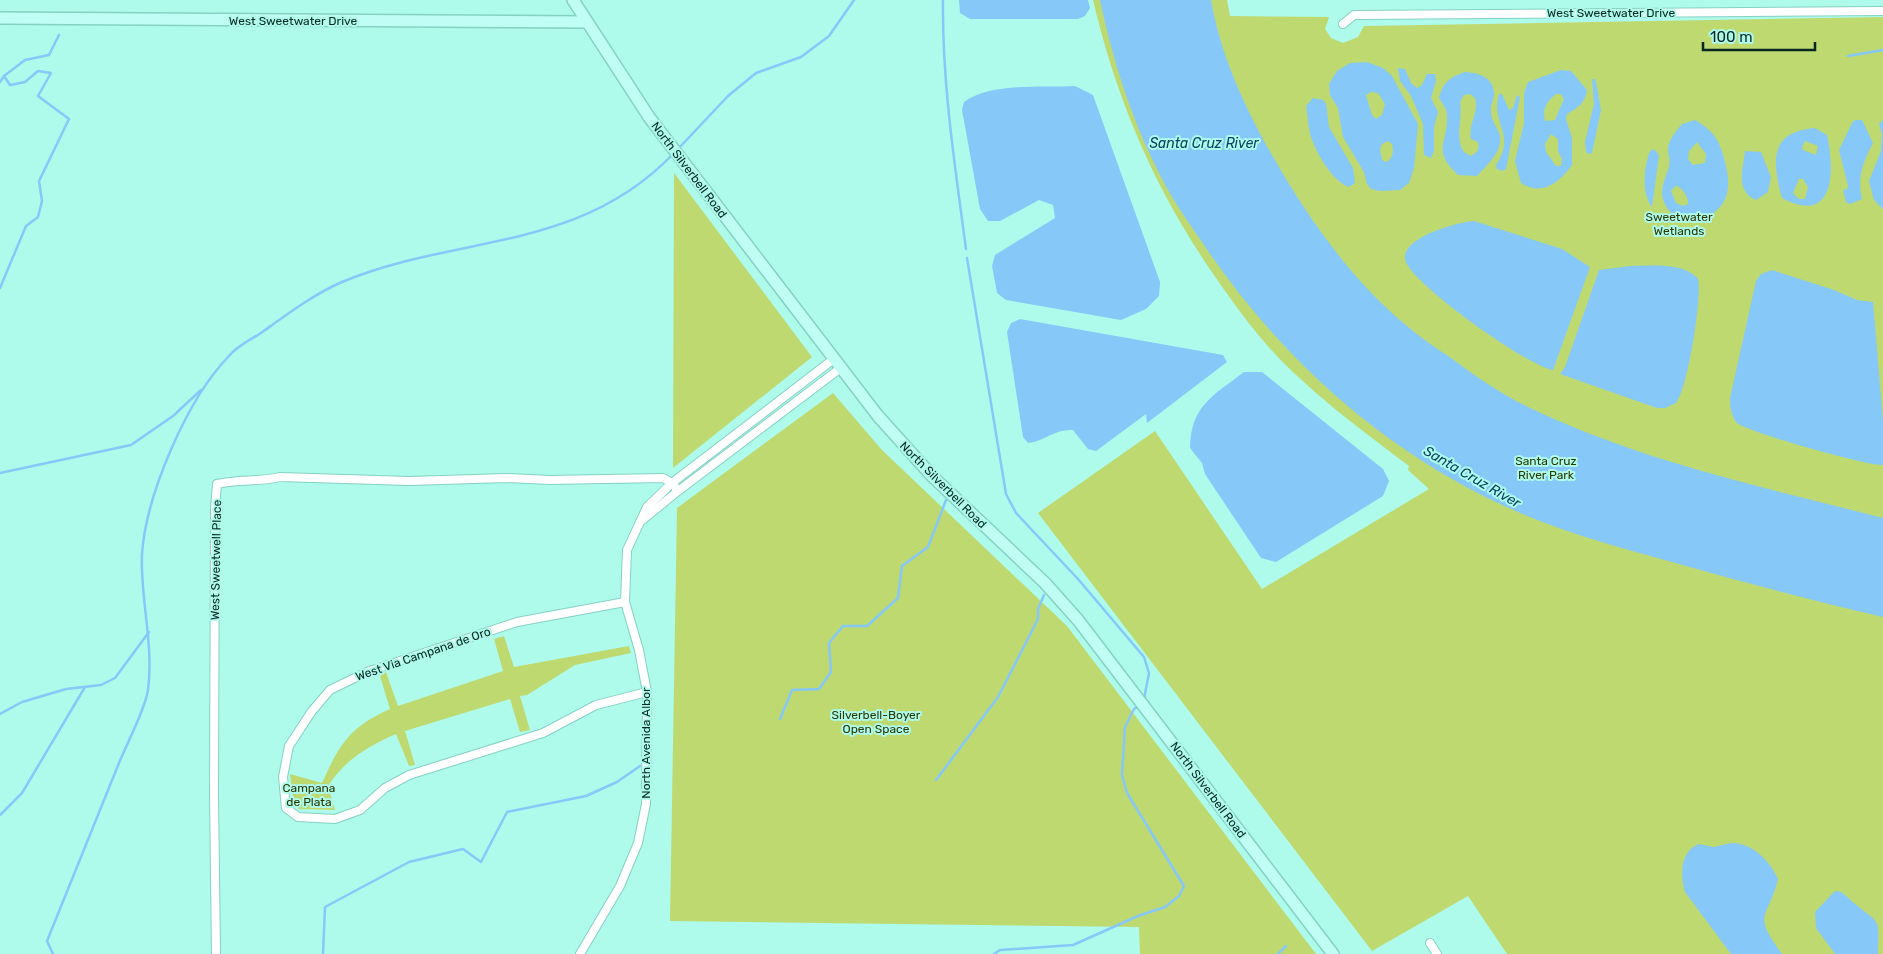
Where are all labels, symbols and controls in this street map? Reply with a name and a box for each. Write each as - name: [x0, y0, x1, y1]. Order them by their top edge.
- street label: West Sweetwater Drive: [1547, 6, 1675, 20]
- street label: West Sweetwater Drive: [229, 14, 357, 28]
- scale bar: [1703, 20, 1816, 52]
- text: 100 m: [1710, 28, 1752, 46]
- street label: North Silverbell Road: [648, 119, 730, 221]
- water label: Santa Cruz River: [1149, 135, 1259, 152]
- park label: Sweetwater Wetlands: [1646, 210, 1713, 238]
- street label: North Silverbell Road: [897, 439, 989, 531]
- water label: Santa Cruz River: [1420, 442, 1524, 512]
- park label: Santa Cruz River Park: [1515, 454, 1577, 482]
- street label: West Sweetwell Place: [208, 499, 224, 620]
- street label: West Via Campana de Oro: [354, 624, 492, 684]
- street label: North Avenida Albor: [639, 687, 653, 799]
- park label: Silverbell-Boyer Open Space: [832, 708, 921, 736]
- street label: North Silverbell Road: [1167, 739, 1249, 841]
- park label: Campana de Plata: [283, 781, 335, 809]

